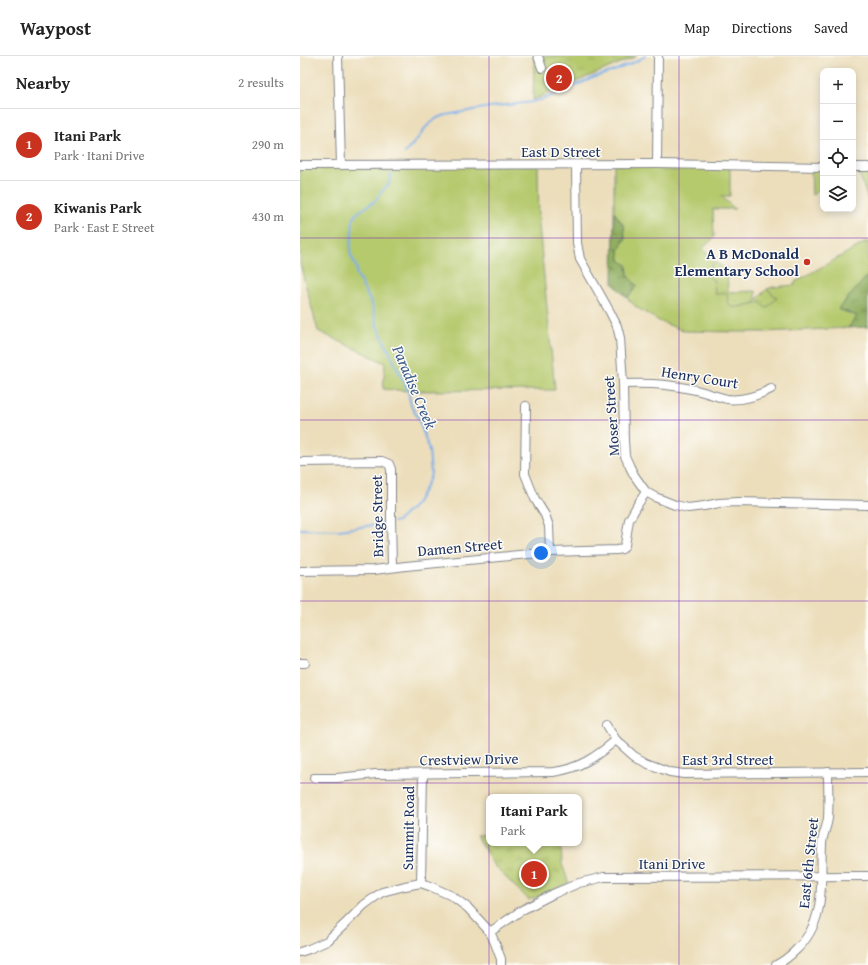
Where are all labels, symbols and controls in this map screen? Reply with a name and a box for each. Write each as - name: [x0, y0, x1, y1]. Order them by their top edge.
- text: Waypost: [20, 14, 91, 42]
- text: Map: [684, 18, 710, 38]
- text: Directions: [732, 18, 792, 38]
- text: Saved: [814, 18, 848, 38]
- pin: 2: [546, 63, 572, 93]
- map controls: [820, 68, 856, 212]
- button: +: [820, 68, 856, 104]
- text: Nearby: [16, 70, 70, 95]
- text: 2 results: [238, 73, 284, 92]
- button: −: [820, 104, 856, 140]
- text: Itani Park: [54, 125, 121, 146]
- text: 1: [26, 135, 32, 154]
- text: 290 m: [252, 135, 284, 154]
- button: locate: [820, 140, 856, 176]
- street label: East D Street: [521, 141, 602, 162]
- text: Park · Itani Drive: [54, 146, 145, 165]
- button: layers: [820, 176, 856, 212]
- text: Kiwanis Park: [54, 197, 142, 218]
- text: 2: [26, 207, 32, 226]
- text: 430 m: [252, 207, 284, 226]
- text: Park · East E Street: [54, 218, 155, 237]
- place label: A B McDonald Elementary School: [675, 243, 799, 281]
- marker: A B McDonald Elementary School: [802, 257, 812, 267]
- water label: Paradise Creek: [386, 340, 444, 433]
- street label: Henry Court: [660, 361, 741, 394]
- street label: Moser Street: [598, 374, 624, 457]
- street label: Bridge Street: [366, 474, 388, 558]
- street label: Damen Street: [417, 533, 504, 561]
- your location: [531, 543, 551, 563]
- street label: Crestview Drive: [419, 748, 519, 770]
- street label: East 3rd Street: [682, 749, 775, 770]
- street label: Summit Road: [397, 786, 419, 870]
- popup: [486, 794, 582, 846]
- text: Itani Park: [500, 800, 568, 821]
- street label: East 6th Street: [793, 816, 823, 910]
- text: Park: [500, 821, 526, 840]
- street label: Itani Drive: [639, 853, 705, 874]
- pin: 1: [521, 859, 547, 889]

